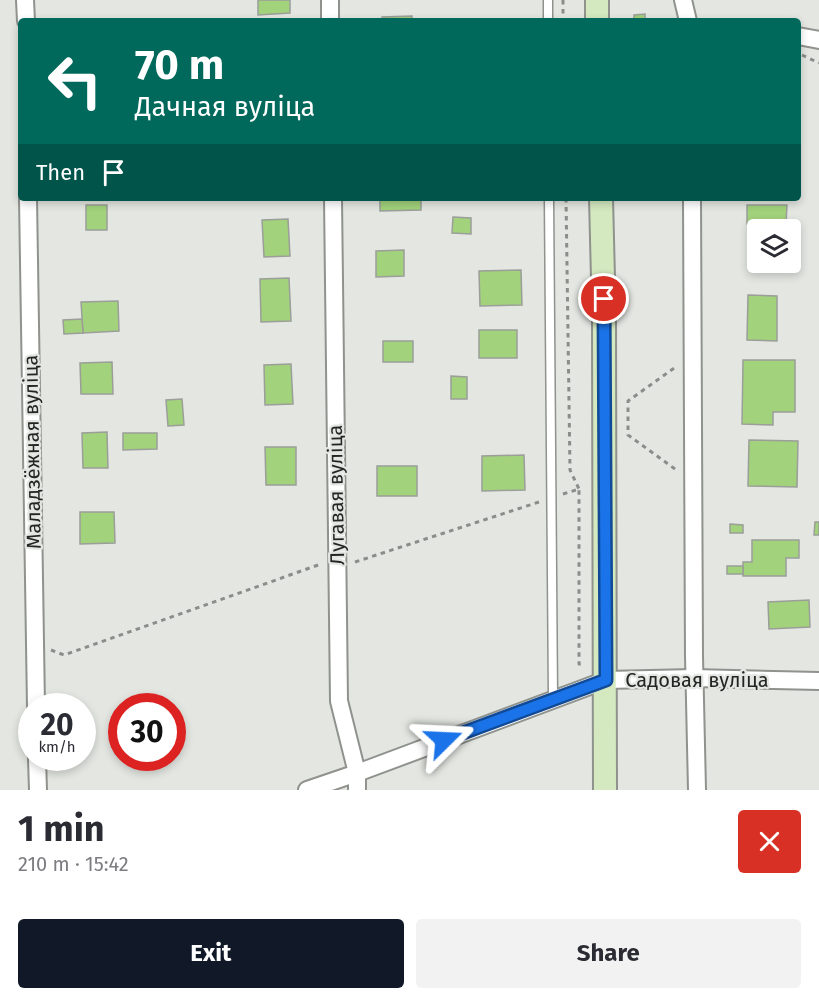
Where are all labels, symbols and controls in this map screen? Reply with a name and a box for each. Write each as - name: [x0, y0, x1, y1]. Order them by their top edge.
- text: 70 m: [135, 40, 224, 90]
- icon: left: [36, 42, 114, 120]
- text: Дачная вуліца: [135, 91, 315, 123]
- icon: arrive: [97, 156, 130, 189]
- text: Then: [36, 159, 85, 186]
- map controls: [747, 219, 801, 273]
- button: layers: [747, 219, 801, 273]
- pin: [578, 273, 629, 324]
- icon: arrive: [587, 282, 620, 315]
- street label: Маладзёжная вуліца: [18, 355, 46, 549]
- street label: Лугавая вуліца: [323, 425, 349, 565]
- street label: Садовая вуліца: [625, 668, 769, 692]
- speed limit sign: 30: [108, 693, 186, 771]
- text: 20: [40, 707, 74, 743]
- position arrow: [412, 708, 476, 772]
- text: km/h: [38, 738, 76, 756]
- text: 1 min: [18, 807, 105, 851]
- button: close: [738, 810, 801, 873]
- text: 210 m · 15:42: [18, 852, 129, 876]
- button: Exit: [18, 919, 404, 988]
- button: Share: [416, 919, 801, 988]

